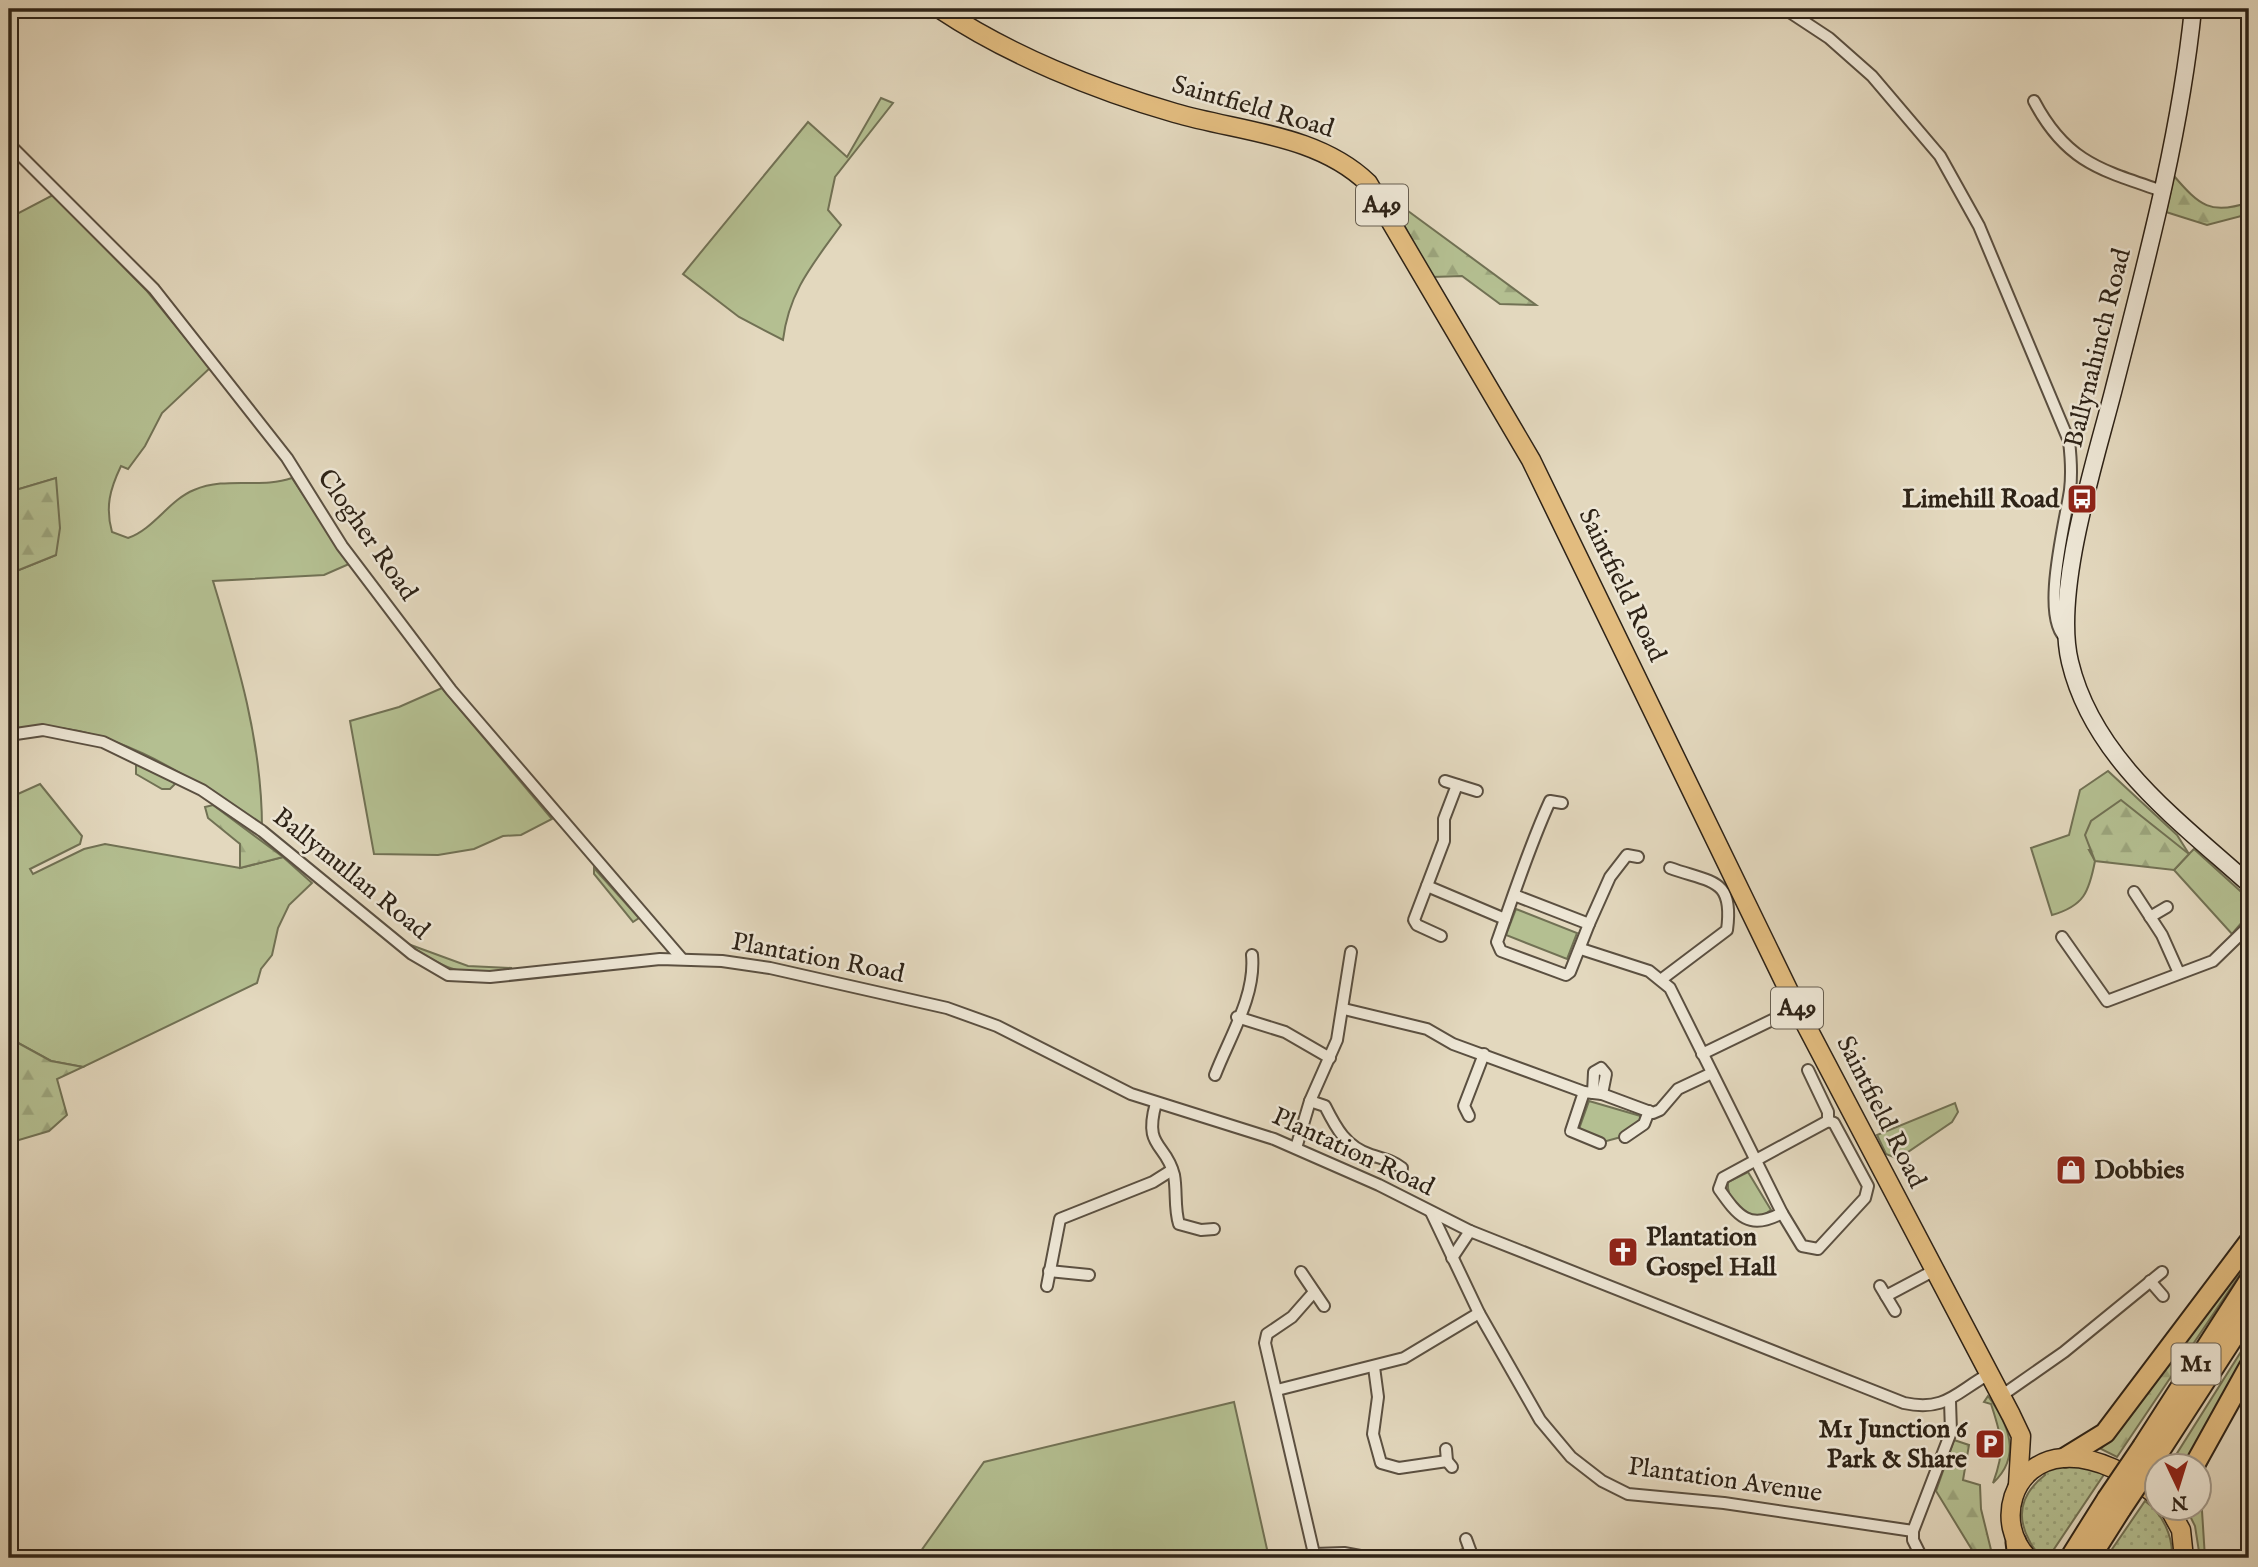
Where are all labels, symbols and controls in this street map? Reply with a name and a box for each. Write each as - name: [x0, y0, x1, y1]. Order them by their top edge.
- street label: Saintfield Road: [1168, 68, 1338, 146]
- road number: A49: [1356, 184, 1408, 226]
- street label: Ballynahinch Road: [2057, 245, 2139, 451]
- street label: Clogher Road: [310, 463, 425, 607]
- bus stop icon: Limehill Road: [2065, 482, 2099, 516]
- place label: Limehill Road: [1902, 483, 2060, 516]
- street label: Saintfield Road: [1571, 503, 1673, 667]
- street label: Ballymullan Road: [266, 801, 436, 947]
- street label: Plantation Road: [729, 925, 907, 991]
- road number: A49: [1771, 988, 1823, 1028]
- street label: Saintfield Road: [1828, 1030, 1934, 1194]
- street label: Plantation Road: [1267, 1100, 1440, 1204]
- shop icon: Dobbies: [2054, 1153, 2088, 1187]
- place label: Dobbies: [2094, 1154, 2185, 1187]
- place label: Plantation Gospel Hall: [1646, 1221, 1777, 1284]
- church icon: Plantation Gospel Hall: [1606, 1235, 1640, 1269]
- road number: M1: [2172, 1344, 2220, 1384]
- place label: M1 Junction 6 Park & Share: [1819, 1413, 1968, 1476]
- parking icon: M1 Junction 6 Park & Share: [1973, 1427, 2007, 1461]
- street label: Plantation Avenue: [1626, 1450, 1824, 1510]
- north arrow: [2142, 1452, 2212, 1522]
- text: N: [2169, 1489, 2189, 1515]

